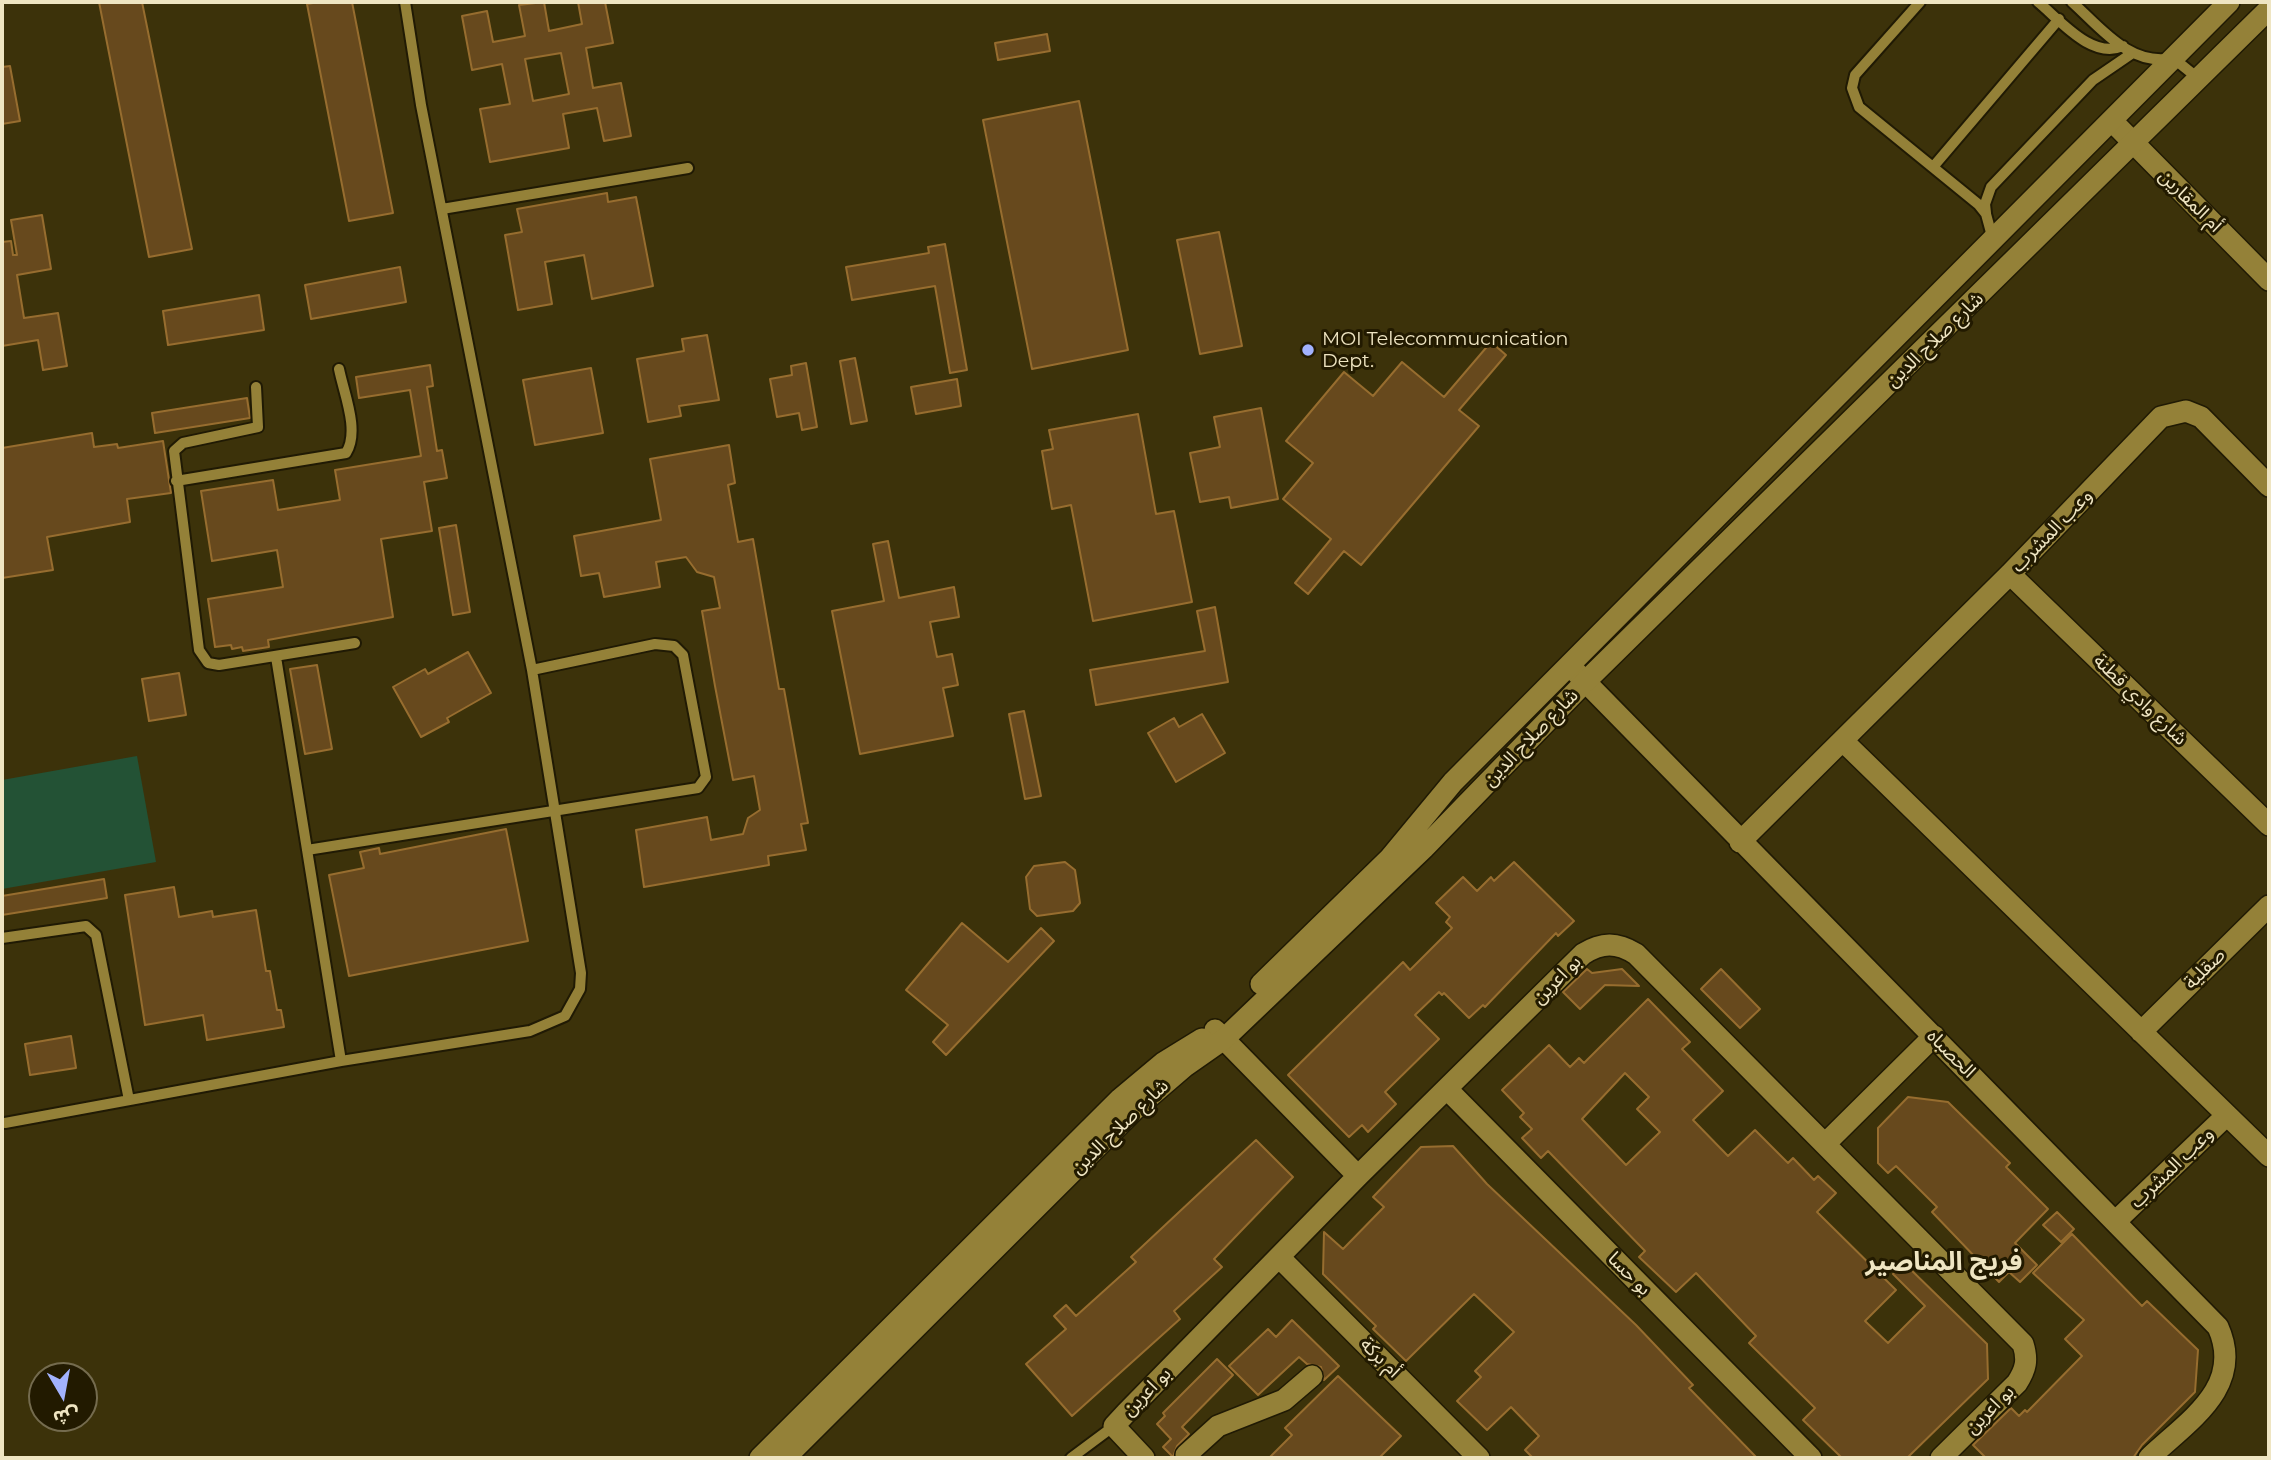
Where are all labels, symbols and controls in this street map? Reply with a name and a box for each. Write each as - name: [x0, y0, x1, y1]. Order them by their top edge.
- street label: أم المقارين: [2154, 165, 2226, 237]
- street label: شارع صلاح الدين: [1881, 288, 1989, 392]
- place label: MOI Telecommucnication Dept.: [1322, 328, 1568, 372]
- marker: MOI Telecommucnication Dept.: [1300, 342, 1316, 358]
- street label: وعب المشرب: [2007, 485, 2097, 577]
- street label: شارع وادي قطنة: [2088, 650, 2192, 750]
- street label: شارع صلاح الدين: [1479, 684, 1583, 792]
- street label: صقلية: [2180, 944, 2230, 994]
- street label: بو اعرين: [1528, 951, 1586, 1009]
- street label: الحصباه: [1922, 1025, 1980, 1083]
- street label: شارع صلاح الدين: [1066, 1075, 1174, 1179]
- street label: وعب المشرب: [2126, 1123, 2218, 1213]
- district label: فريج المناصير: [1866, 1246, 2022, 1278]
- street label: بو حسا: [1603, 1248, 1655, 1300]
- street label: أم بركة: [1355, 1333, 1405, 1383]
- north arrow: [28, 1362, 98, 1432]
- street label: بو اعرين: [1118, 1363, 1176, 1421]
- street label: بو اعرين: [1961, 1381, 2019, 1439]
- text: ش: [52, 1403, 81, 1430]

